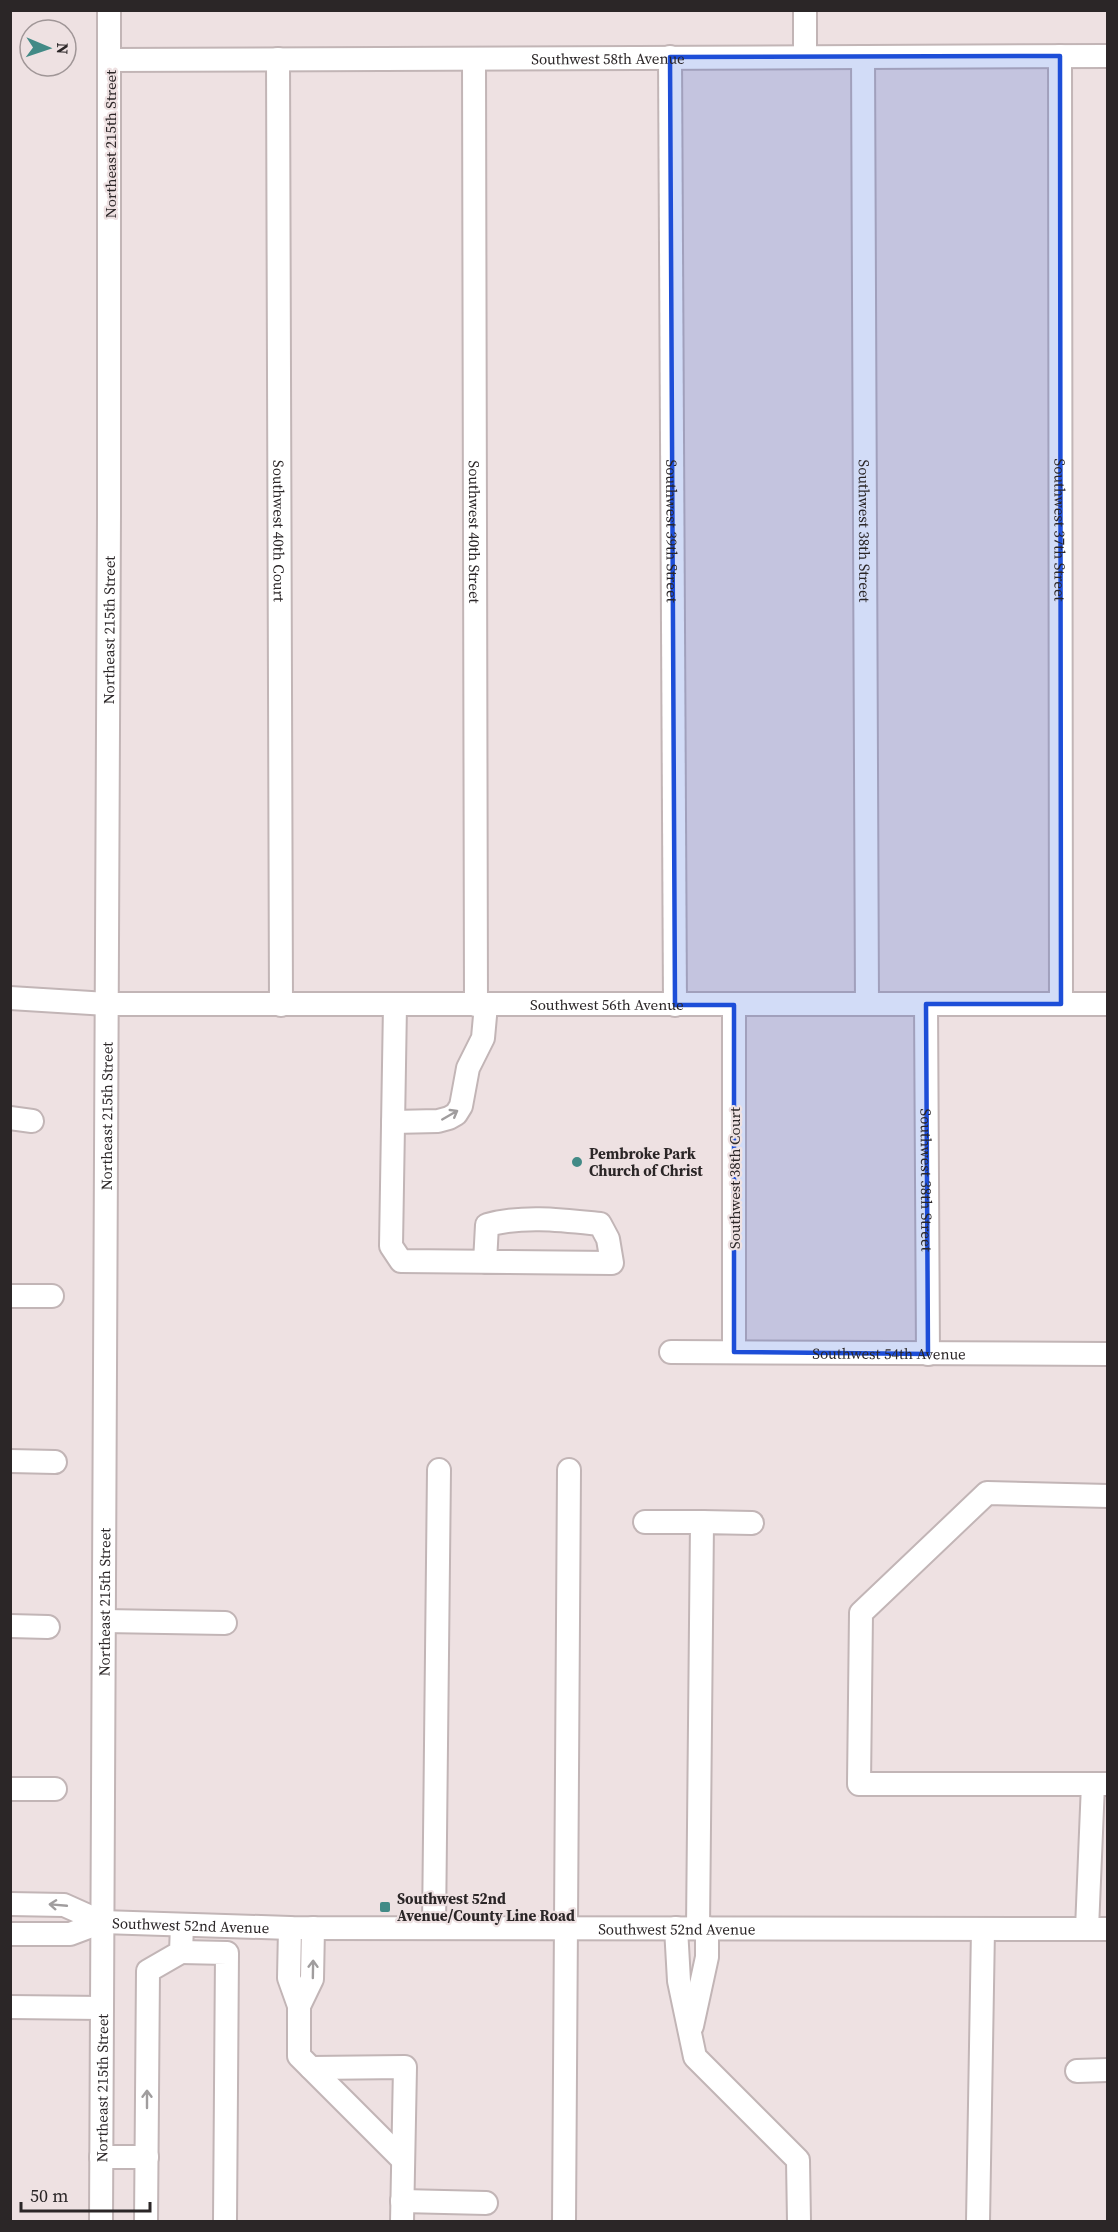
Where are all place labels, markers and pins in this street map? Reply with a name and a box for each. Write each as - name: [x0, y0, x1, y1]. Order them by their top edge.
- place label: Pembroke Park Church of Christ: [589, 1143, 703, 1181]
- marker: Pembroke Park Church of Christ: [570, 1155, 584, 1169]
- place label: Southwest 52nd Avenue/County Line Road: [397, 1888, 575, 1926]
- marker: Southwest 52nd Avenue/County Line Road: [378, 1900, 392, 1914]

